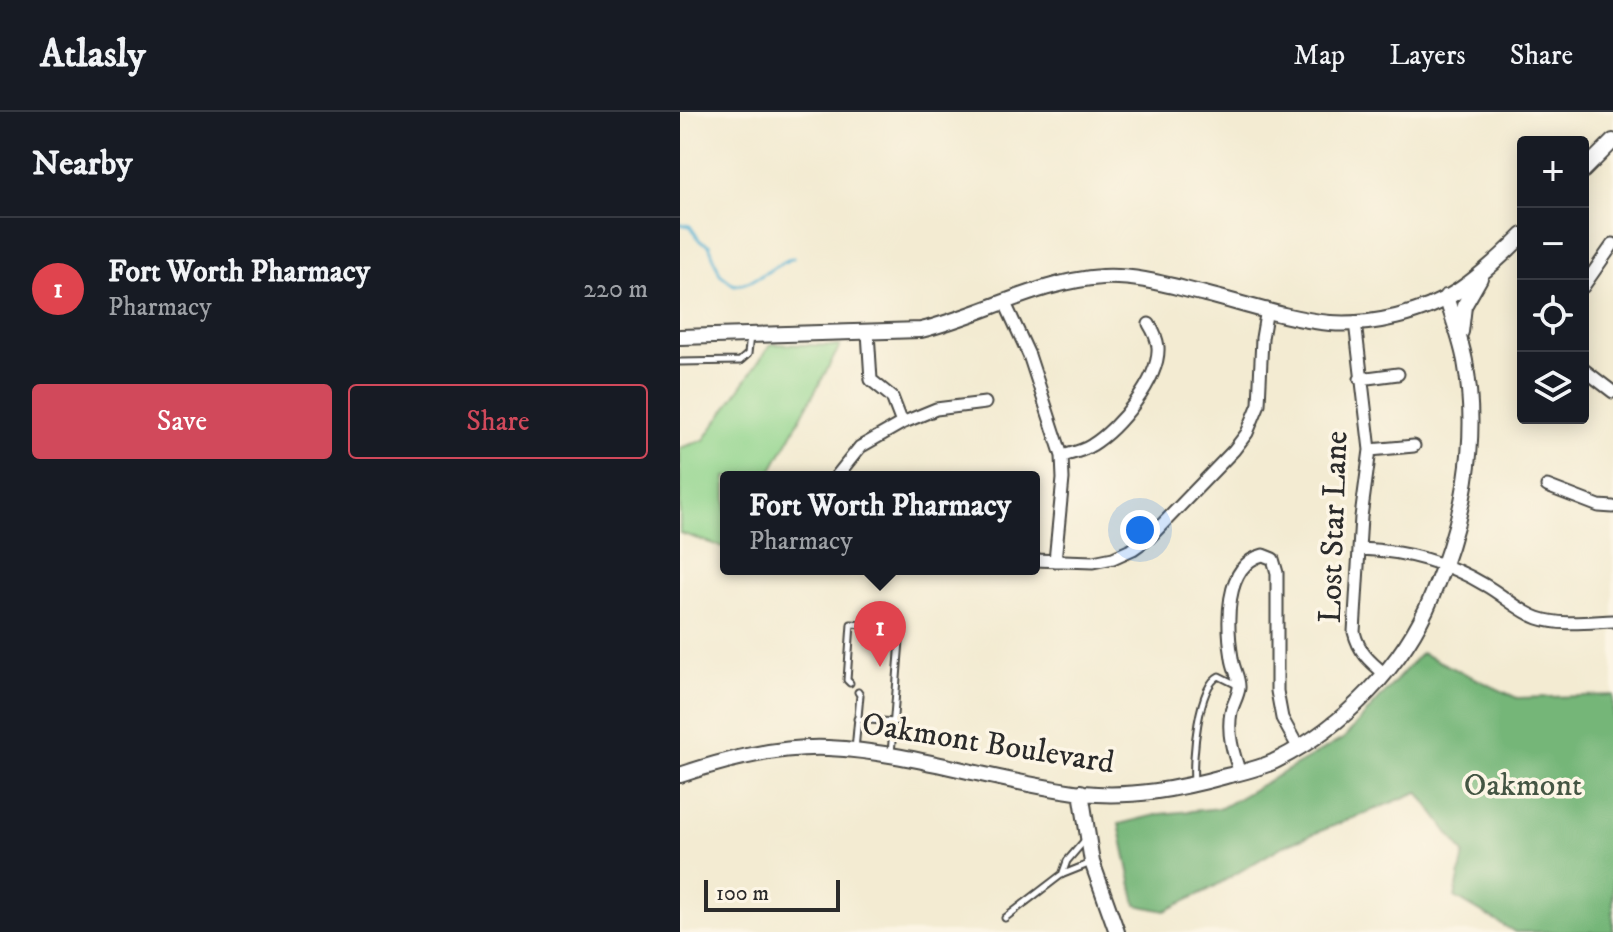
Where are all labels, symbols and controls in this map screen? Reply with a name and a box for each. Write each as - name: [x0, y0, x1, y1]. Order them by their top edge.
- text: Atlasly: [40, 31, 146, 79]
- text: Map: [1294, 38, 1345, 73]
- text: Layers: [1389, 38, 1466, 73]
- text: Share: [1510, 38, 1573, 73]
- map controls: [1517, 136, 1589, 424]
- button: +: [1517, 136, 1589, 208]
- text: Nearby: [32, 143, 133, 185]
- button: −: [1517, 208, 1589, 280]
- text: Fort Worth Pharmacy: [108, 254, 370, 291]
- text: 1: [53, 273, 63, 306]
- text: 220 m: [583, 273, 648, 306]
- button: locate: [1517, 280, 1589, 352]
- text: Pharmacy: [108, 291, 212, 324]
- button: layers: [1517, 352, 1589, 424]
- button: Save: [32, 384, 332, 459]
- button: Share: [348, 384, 648, 459]
- street label: Lost Star Lane: [1311, 430, 1357, 624]
- popup: [720, 471, 1040, 575]
- text: Fort Worth Pharmacy: [749, 488, 1011, 525]
- your location: [1120, 510, 1160, 550]
- text: Pharmacy: [749, 525, 853, 558]
- pin: 1: [854, 601, 906, 667]
- street label: Oakmont Boulevard: [859, 704, 1117, 784]
- park label: Oakmont: [1464, 766, 1582, 806]
- scale bar: [704, 876, 840, 912]
- text: 100 m: [716, 880, 769, 907]

